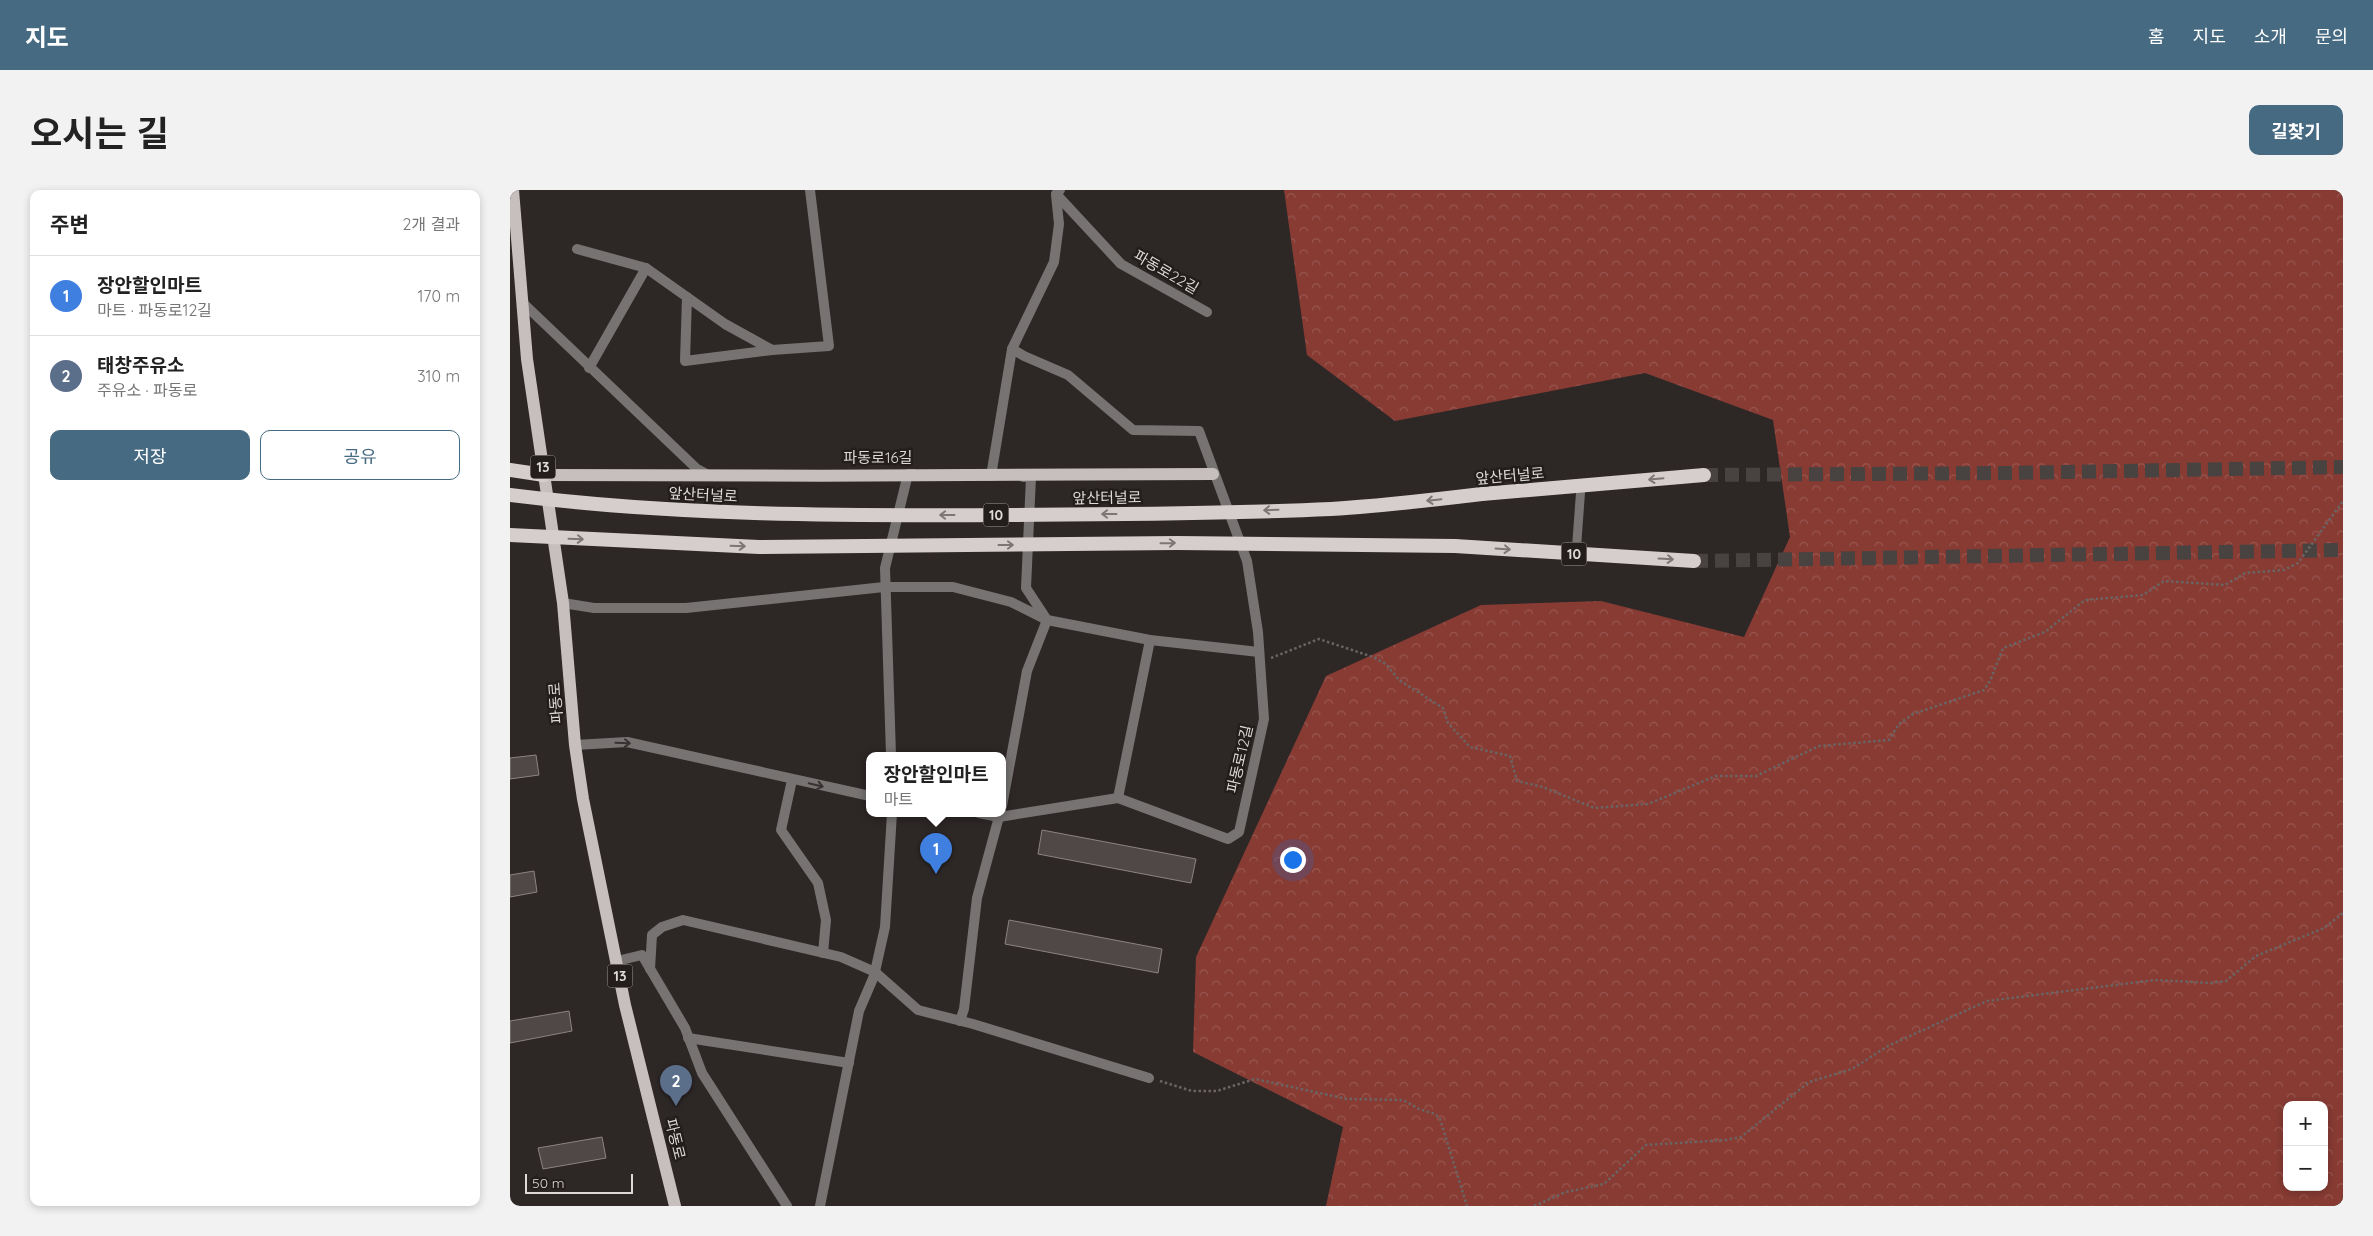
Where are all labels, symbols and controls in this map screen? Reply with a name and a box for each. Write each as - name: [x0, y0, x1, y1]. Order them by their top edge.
- text: 지도: [25, 22, 69, 52]
- text: 홈: [2148, 25, 2165, 48]
- text: 지도: [2193, 25, 2226, 48]
- text: 소개: [2254, 25, 2287, 48]
- text: 문의: [2315, 25, 2348, 48]
- button: 길찾기: [2249, 105, 2343, 155]
- text: 오시는 길: [30, 111, 169, 155]
- text: 주변: [50, 211, 89, 237]
- text: 2개 결과: [403, 214, 460, 234]
- street label: 파동로22길: [1130, 245, 1202, 298]
- text: 장안할인마트: [97, 273, 202, 297]
- text: 1: [63, 286, 69, 306]
- text: 170 m: [417, 286, 460, 306]
- text: 마트 · 파동로12길: [97, 300, 212, 320]
- text: 태창주유소: [97, 353, 184, 377]
- text: 2: [61, 366, 71, 386]
- text: 310 m: [417, 366, 460, 386]
- text: 주유소 · 파동로: [97, 380, 197, 400]
- button: 저장: [50, 430, 250, 480]
- button: 공유: [260, 430, 460, 480]
- street label: 파동로16길: [844, 448, 912, 467]
- road number: 13: [530, 456, 556, 478]
- street label: 앞산터널로: [1475, 463, 1545, 488]
- one-way arrow: [1648, 475, 1664, 484]
- street label: 앞산터널로: [668, 483, 738, 506]
- street label: 앞산터널로: [1072, 487, 1142, 508]
- one-way arrow: [1426, 495, 1442, 504]
- road number: 10: [984, 504, 1008, 526]
- one-way arrow: [1264, 506, 1280, 515]
- one-way arrow: [1101, 509, 1118, 519]
- one-way arrow: [939, 510, 955, 520]
- one-way arrow: [568, 535, 584, 544]
- one-way arrow: [1160, 538, 1176, 548]
- one-way arrow: [998, 540, 1014, 550]
- one-way arrow: [730, 541, 746, 551]
- road number: 10: [1562, 542, 1586, 566]
- one-way arrow: [1495, 545, 1511, 554]
- one-way arrow: [1657, 555, 1673, 564]
- street label: 파동로: [545, 682, 566, 724]
- street label: 파동로12길: [1222, 723, 1257, 795]
- one-way arrow: [615, 738, 631, 748]
- popup: [866, 752, 1006, 817]
- text: 장안할인마트: [884, 762, 988, 786]
- one-way arrow: [808, 781, 824, 790]
- text: 마트: [884, 789, 913, 809]
- pin: 1: [920, 833, 952, 874]
- your location: [1280, 847, 1306, 873]
- road number: 13: [608, 964, 632, 988]
- pin: 2: [660, 1065, 692, 1106]
- map controls: [2283, 1101, 2328, 1191]
- button: +: [2283, 1101, 2328, 1146]
- street label: 파동로: [661, 1116, 690, 1161]
- button: −: [2283, 1146, 2328, 1191]
- scale bar: [525, 1171, 632, 1194]
- text: 50 m: [532, 1174, 565, 1192]

